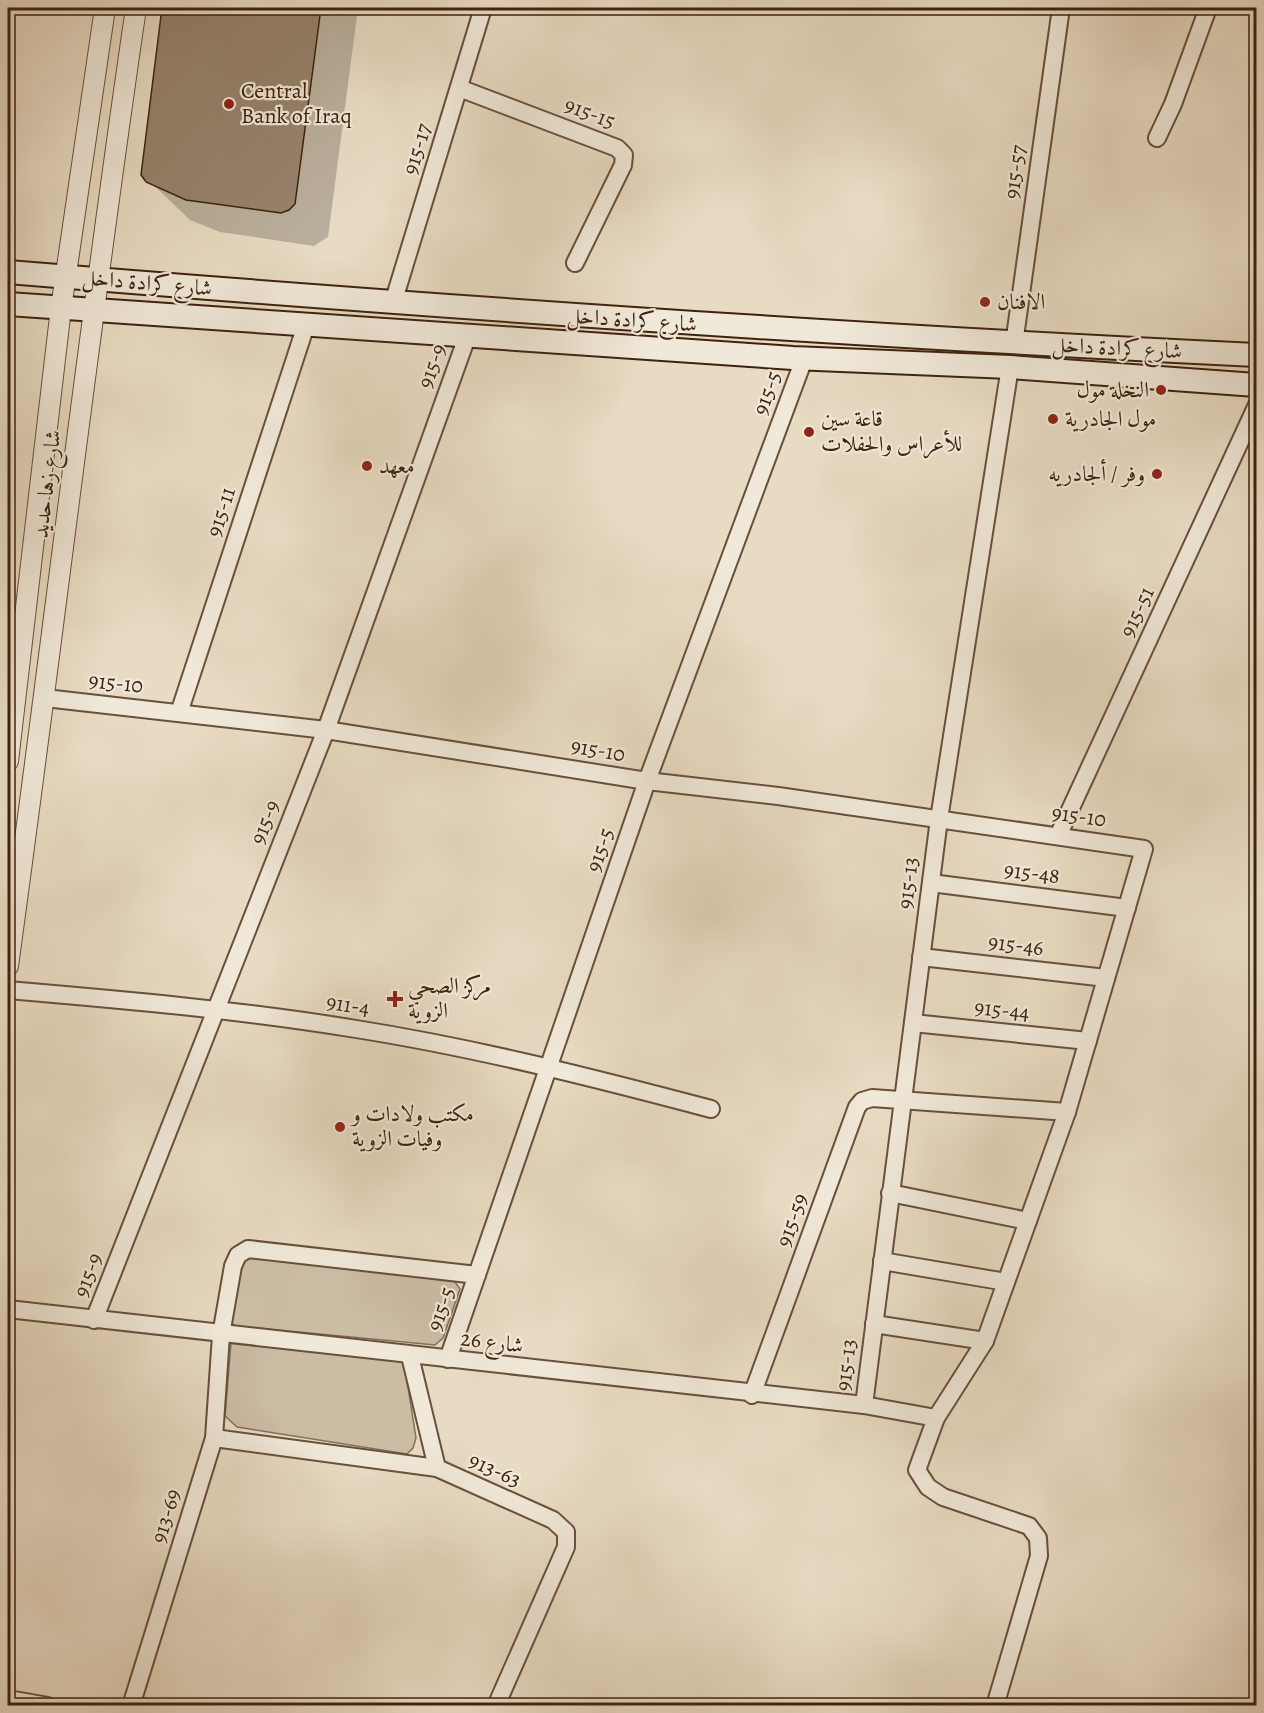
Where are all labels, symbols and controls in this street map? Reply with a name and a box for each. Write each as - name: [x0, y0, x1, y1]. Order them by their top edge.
- place label: Central Bank of Iraq: [241, 76, 352, 131]
- street label: 915-15: [560, 90, 620, 136]
- marker: Central Bank of Iraq: [222, 97, 236, 111]
- street label: 915-17: [395, 119, 439, 178]
- street label: 915-57: [996, 142, 1034, 201]
- street label: شارع كرادة داخل: [80, 262, 213, 307]
- place label: الافنان: [997, 287, 1045, 317]
- marker: الافنان: [978, 295, 992, 309]
- street label: شارع كرادة داخل: [566, 300, 698, 343]
- street label: شارع كرادة داخل: [1051, 330, 1183, 369]
- street label: 915-9: [410, 340, 454, 392]
- street label: 915-5: [745, 367, 789, 419]
- place label: النخلة مول: [1076, 375, 1149, 405]
- marker: النخلة مول: [1154, 383, 1168, 397]
- place label: قاعة سين للأعراس والحفلات: [821, 404, 962, 459]
- place label: مول الجادرية: [1065, 404, 1156, 434]
- marker: مول الجادرية: [1046, 412, 1060, 426]
- marker: قاعة سين للأعراس والحفلات: [802, 425, 816, 439]
- street label: شارع زها حديد: [25, 428, 71, 540]
- place label: معهد: [379, 451, 415, 481]
- place label: وفر / ألجادريه: [1048, 458, 1145, 489]
- marker: معهد: [360, 459, 374, 473]
- marker: وفر / ألجادريه: [1150, 467, 1164, 481]
- street label: 915-11: [199, 483, 243, 541]
- street label: 915-51: [1112, 582, 1162, 642]
- street label: 915-10: [87, 665, 145, 701]
- street label: 915-10: [569, 730, 627, 770]
- street label: 915-9: [243, 795, 287, 849]
- street label: 915-10: [1050, 797, 1108, 835]
- street label: 915-5: [579, 824, 621, 876]
- street label: 915-13: [890, 855, 926, 911]
- street label: 915-48: [1002, 855, 1062, 891]
- street label: 915-46: [987, 927, 1045, 963]
- place label: مركز الصحي الزوية: [408, 971, 491, 1026]
- street label: 911-4: [324, 987, 372, 1023]
- marker: مركز الصحي الزوية: [386, 990, 404, 1008]
- street label: 915-44: [973, 992, 1031, 1028]
- place label: مكتب ولادات و وفيات الزوية: [350, 1099, 474, 1154]
- marker: مكتب ولادات و وفيات الزوية: [333, 1120, 347, 1134]
- street label: 915-59: [769, 1189, 815, 1251]
- street label: 915-9: [66, 1248, 110, 1302]
- street label: 915-5: [420, 1283, 462, 1335]
- street label: شارع 26: [458, 1323, 525, 1364]
- street label: 915-13: [828, 1337, 864, 1393]
- street label: 913-63: [464, 1445, 526, 1495]
- street label: 913-69: [144, 1485, 188, 1547]

